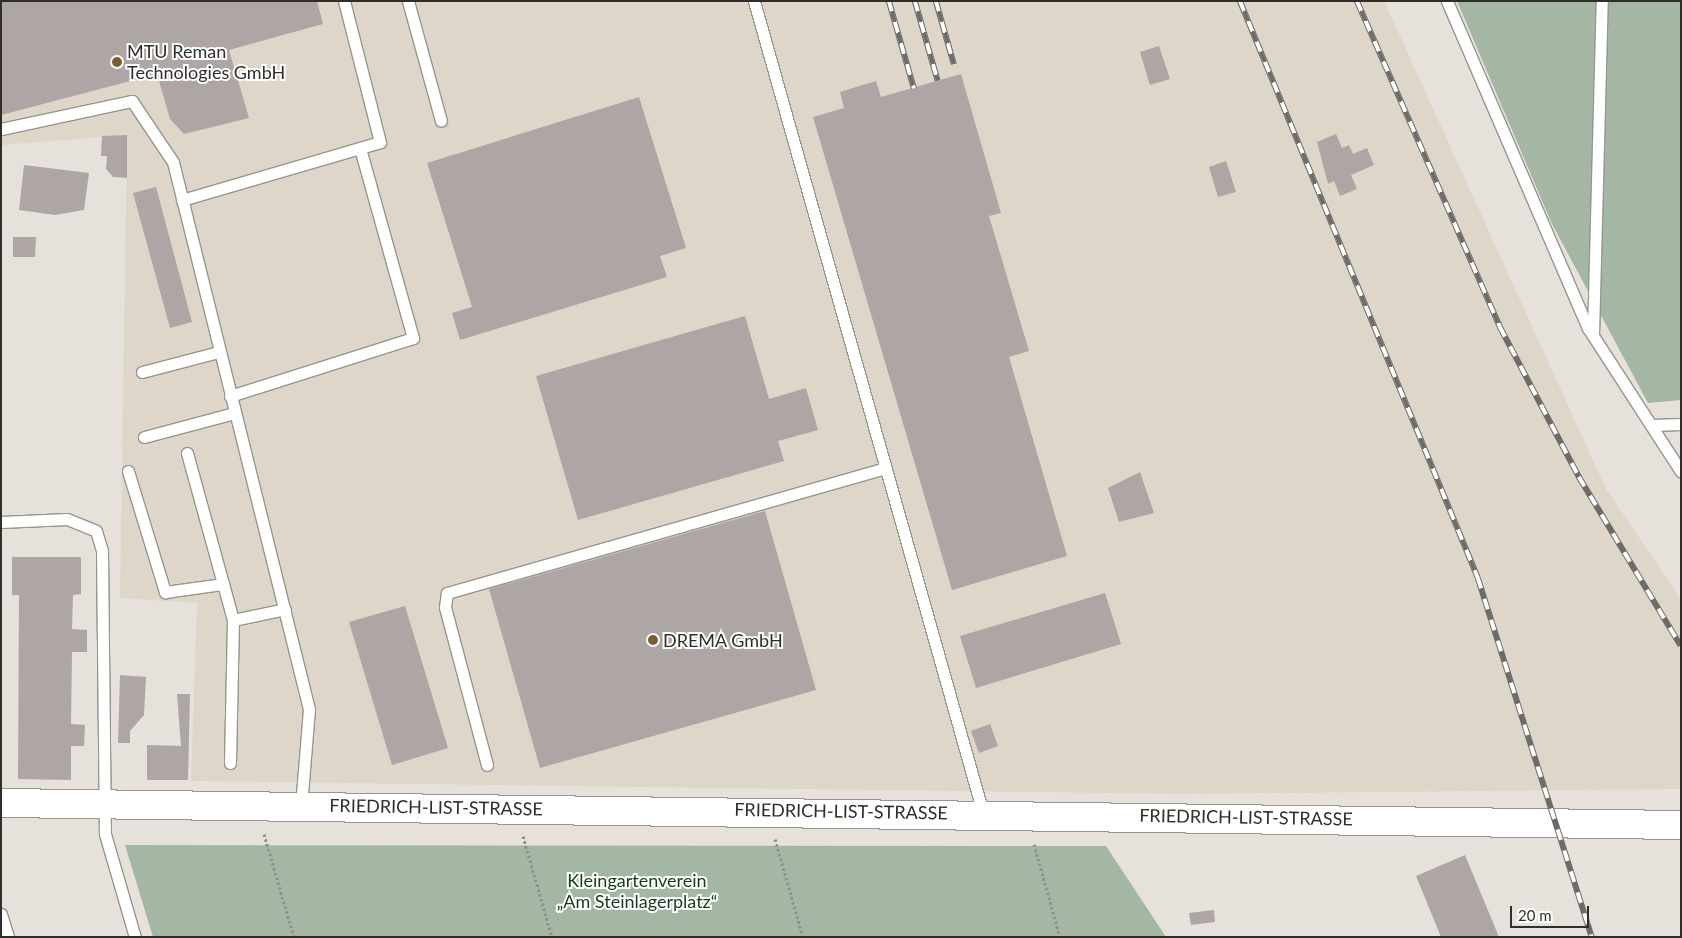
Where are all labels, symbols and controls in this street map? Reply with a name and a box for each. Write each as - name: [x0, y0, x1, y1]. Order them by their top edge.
- place label: MTU Reman Technologies GmbH: [127, 41, 285, 84]
- marker: MTU Reman Technologies GmbH: [111, 56, 123, 68]
- place label: DREMA GmbH: [663, 629, 783, 651]
- marker: DREMA GmbH: [647, 634, 659, 646]
- street label: FRIEDRICH-LIST-STRASSE: [329, 794, 543, 820]
- street label: FRIEDRICH-LIST-STRASSE: [734, 798, 948, 824]
- street label: FRIEDRICH-LIST-STRASSE: [1139, 804, 1353, 830]
- park label: Kleingartenverein „Am Steinlagerplatz“: [557, 870, 717, 912]
- scale bar: [1512, 896, 1591, 928]
- text: 20 m: [1518, 906, 1552, 924]

